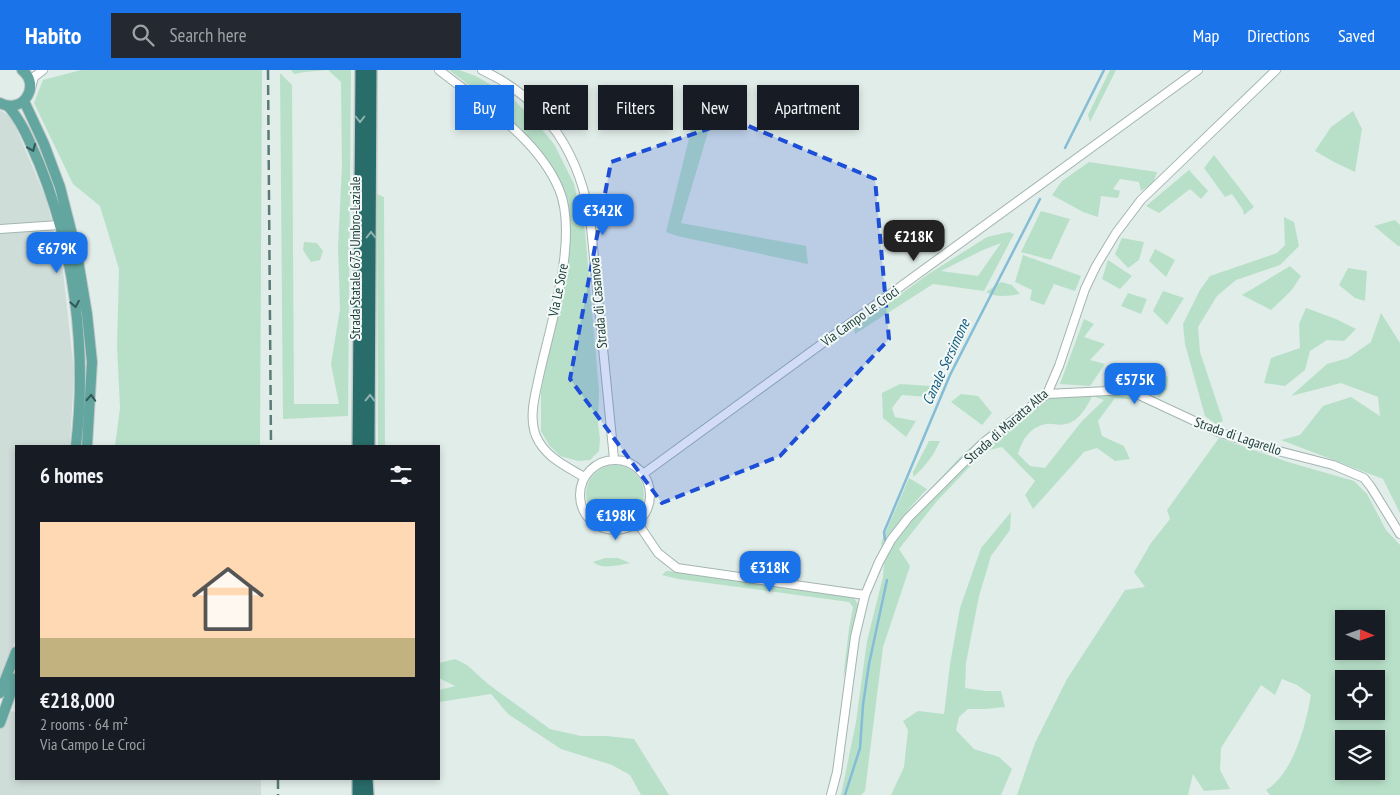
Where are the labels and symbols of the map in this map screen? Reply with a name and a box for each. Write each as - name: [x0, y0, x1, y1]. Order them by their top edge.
- one-way arrow: [355, 115, 365, 123]
- one-way arrow: [26, 143, 37, 152]
- street label: Strada Statale 675 Umbro-Laziale: [346, 176, 364, 340]
- pin: €342K: [568, 194, 638, 236]
- pin: €218K: [879, 220, 949, 262]
- one-way arrow: [365, 231, 376, 239]
- pin: €679K: [22, 232, 92, 274]
- street label: Strada di Casanova: [585, 257, 611, 349]
- street label: Via Le Sore: [544, 262, 572, 319]
- street label: Via Campo Le Croci: [817, 282, 903, 351]
- one-way arrow: [69, 300, 79, 309]
- water label: Canale Sersimone: [917, 315, 974, 408]
- pin: €575K: [1100, 362, 1170, 405]
- street label: Strada di Maratta Alta: [960, 385, 1052, 467]
- one-way arrow: [85, 393, 96, 401]
- one-way arrow: [364, 393, 375, 401]
- street label: Strada di Lagarello: [1192, 413, 1284, 459]
- pin: €198K: [581, 498, 651, 541]
- pin: €318K: [735, 550, 805, 593]
- north arrow: [1335, 610, 1385, 660]

